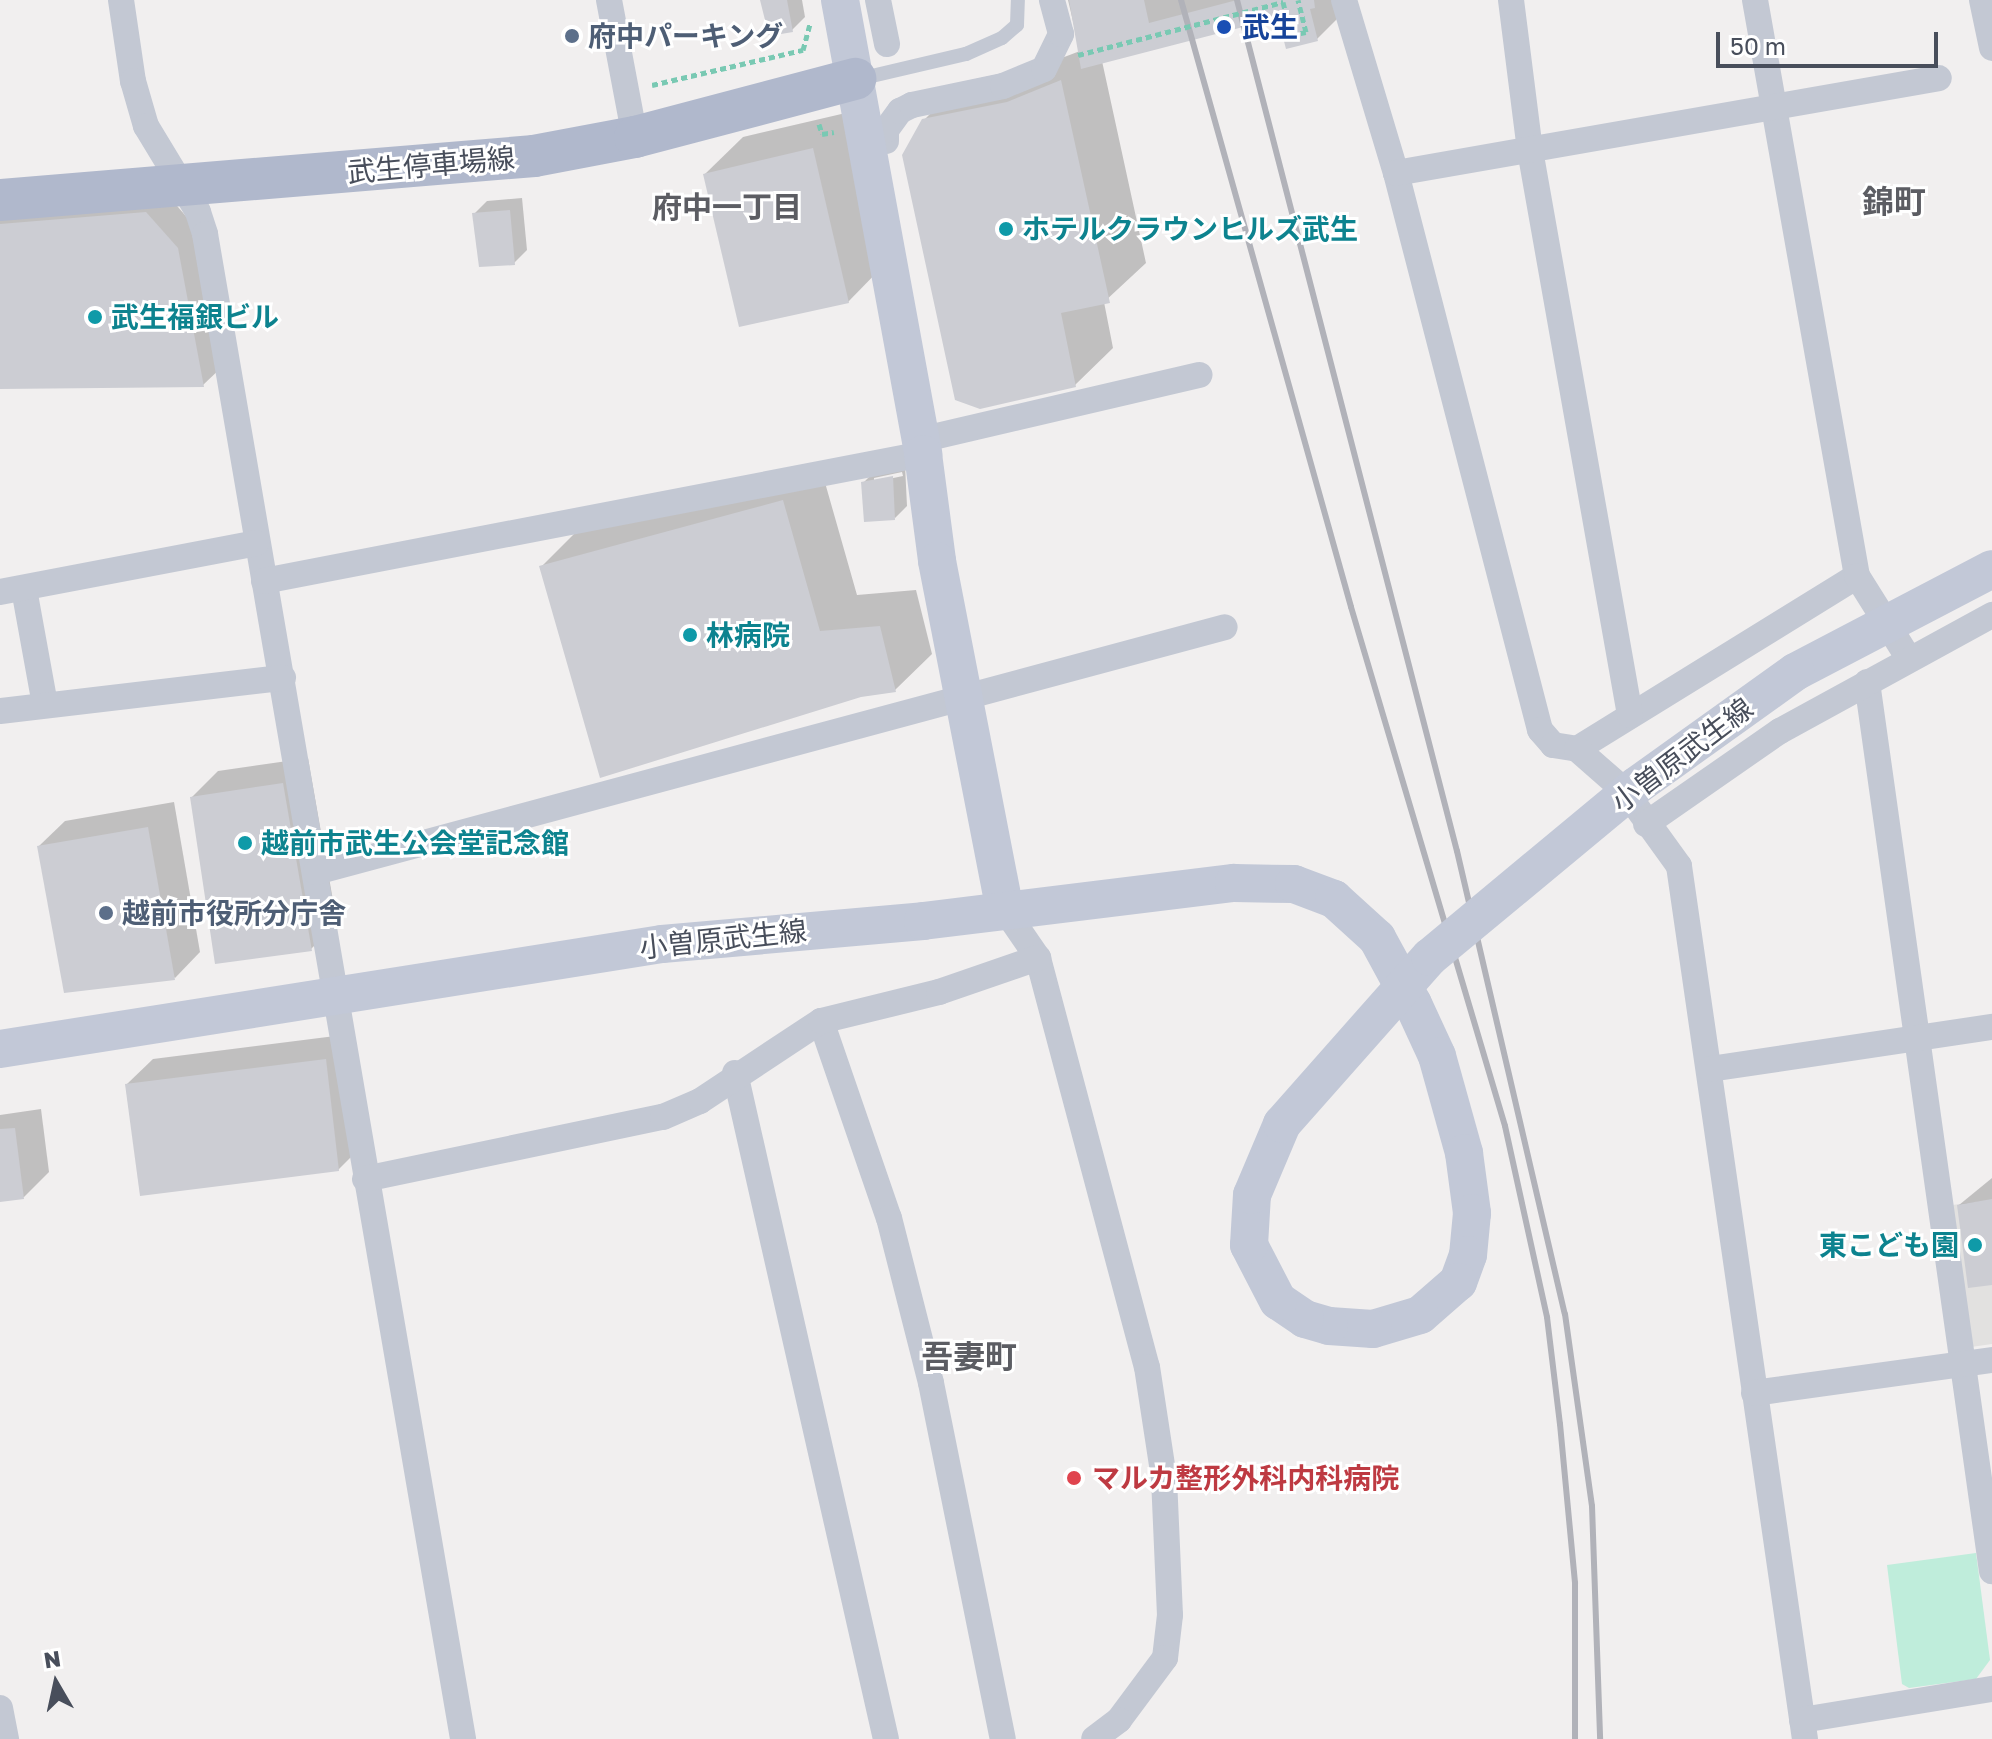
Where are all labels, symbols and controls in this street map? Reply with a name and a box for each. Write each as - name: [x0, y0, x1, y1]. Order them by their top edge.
- place label: 武生: [1242, 10, 1298, 44]
- marker: 武生: [1213, 16, 1235, 38]
- scale bar: [1720, 16, 1942, 66]
- place label: 府中パーキング: [588, 19, 784, 53]
- marker: 府中パーキング: [563, 27, 581, 45]
- text: 50 m: [1730, 31, 1786, 60]
- street label: 武生停車場線: [346, 141, 516, 189]
- district label: 錦町: [1862, 182, 1926, 220]
- district label: 府中一丁目: [652, 189, 802, 225]
- place label: ホテルクラウンヒルズ武生: [1022, 212, 1358, 246]
- marker: ホテルクラウンヒルズ武生: [997, 220, 1015, 238]
- place label: 武生福銀ビル: [111, 300, 279, 334]
- marker: 武生福銀ビル: [86, 308, 104, 326]
- place label: 林病院: [706, 618, 790, 652]
- marker: 林病院: [681, 626, 699, 644]
- street label: 小曽原武生線: [1605, 691, 1759, 819]
- place label: 越前市武生公会堂記念館: [261, 826, 569, 860]
- marker: 越前市武生公会堂記念館: [236, 834, 254, 852]
- place label: 越前市役所分庁舎: [122, 896, 346, 930]
- marker: 越前市役所分庁舎: [97, 904, 115, 922]
- street label: 小曽原武生線: [638, 914, 808, 964]
- place label: 東こども園: [1819, 1228, 1959, 1262]
- marker: 東こども園: [1966, 1236, 1984, 1254]
- district label: 吾妻町: [921, 1337, 1017, 1375]
- place label: マルカ整形外科内科病院: [1092, 1461, 1400, 1495]
- marker: マルカ整形外科内科病院: [1063, 1467, 1085, 1489]
- north arrow: [16, 1643, 96, 1723]
- text: N: [42, 1644, 63, 1673]

